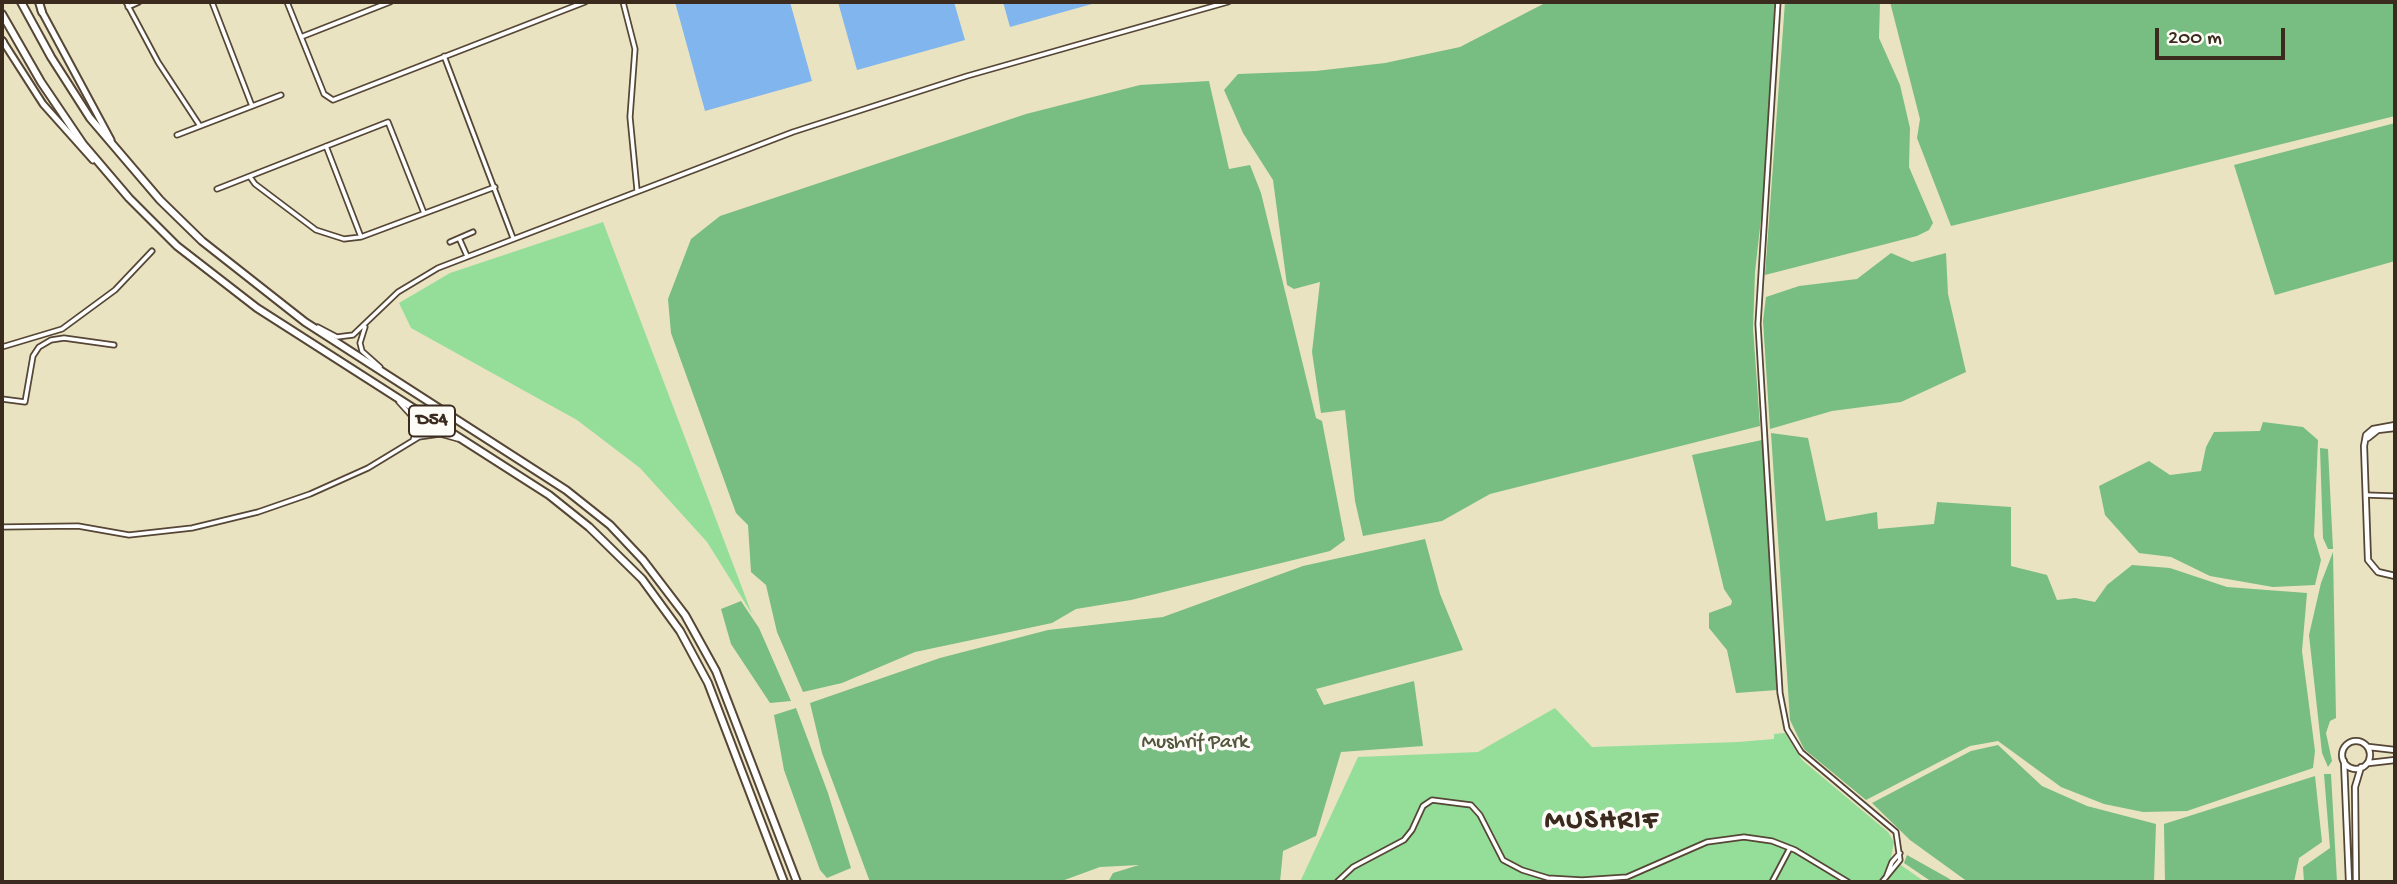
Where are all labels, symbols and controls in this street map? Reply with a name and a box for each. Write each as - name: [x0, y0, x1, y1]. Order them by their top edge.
- scale bar: [2159, 14, 2288, 58]
- text: 200 m: [2168, 27, 2222, 52]
- road number: D54: [409, 406, 455, 436]
- park label: Mushrif Park: [1142, 731, 1248, 757]
- district label: MUSHRIF: [1546, 806, 1658, 840]

